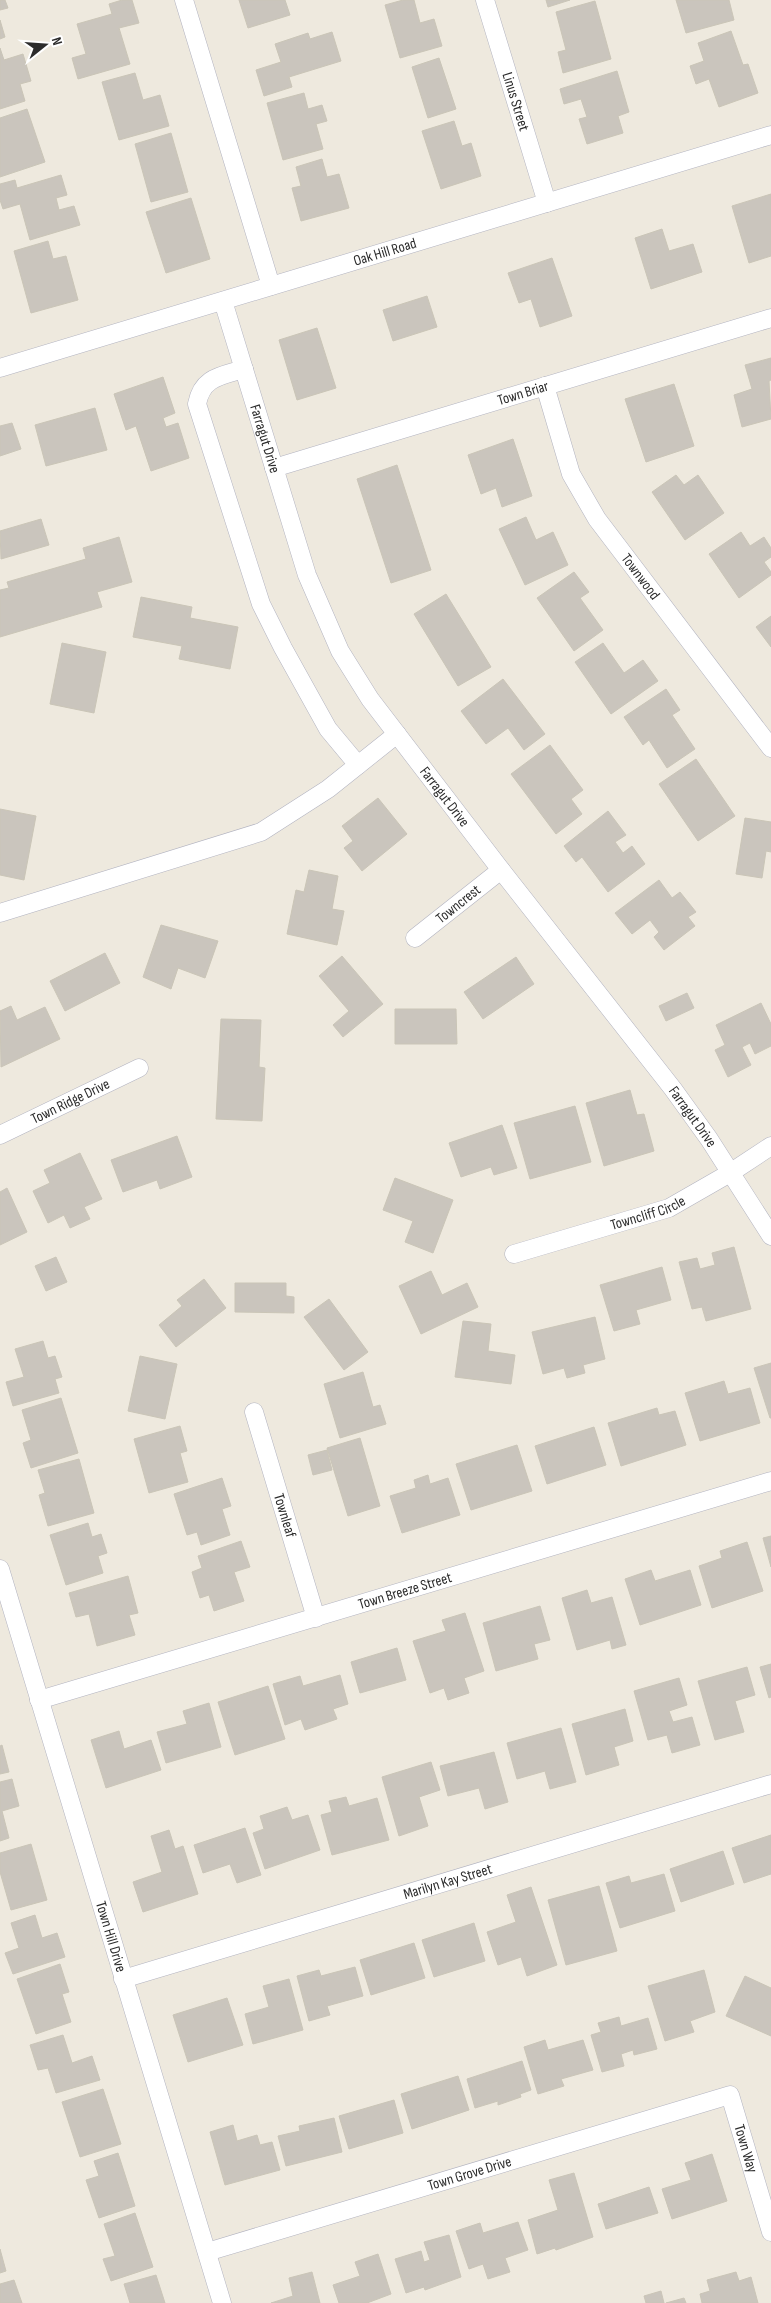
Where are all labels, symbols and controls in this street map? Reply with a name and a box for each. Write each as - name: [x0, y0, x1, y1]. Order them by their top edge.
- north arrow: [20, 20, 70, 70]
- text: N: [48, 35, 66, 47]
- street label: Linus Street: [498, 70, 534, 134]
- street label: Oak Hill Road: [351, 234, 419, 271]
- street label: Town Briar: [495, 376, 552, 410]
- street label: Farragut Drive: [245, 402, 284, 475]
- street label: Townwood: [617, 550, 664, 604]
- street label: Farragut Drive: [415, 763, 473, 831]
- street label: Towncrest: [432, 880, 485, 928]
- street label: Town Ridge Drive: [28, 1075, 113, 1129]
- street label: Farragut Drive: [664, 1083, 721, 1151]
- street label: Towncliff Circle: [608, 1192, 689, 1235]
- street label: Townleaf: [269, 1491, 300, 1541]
- street label: Town Breeze Street: [356, 1568, 455, 1614]
- street label: Marilyn Kay Street: [401, 1859, 495, 1904]
- street label: Town Hill Drive: [91, 1899, 130, 1974]
- street label: Town Way: [729, 2122, 762, 2175]
- street label: Town Grove Drive: [425, 2152, 514, 2195]

